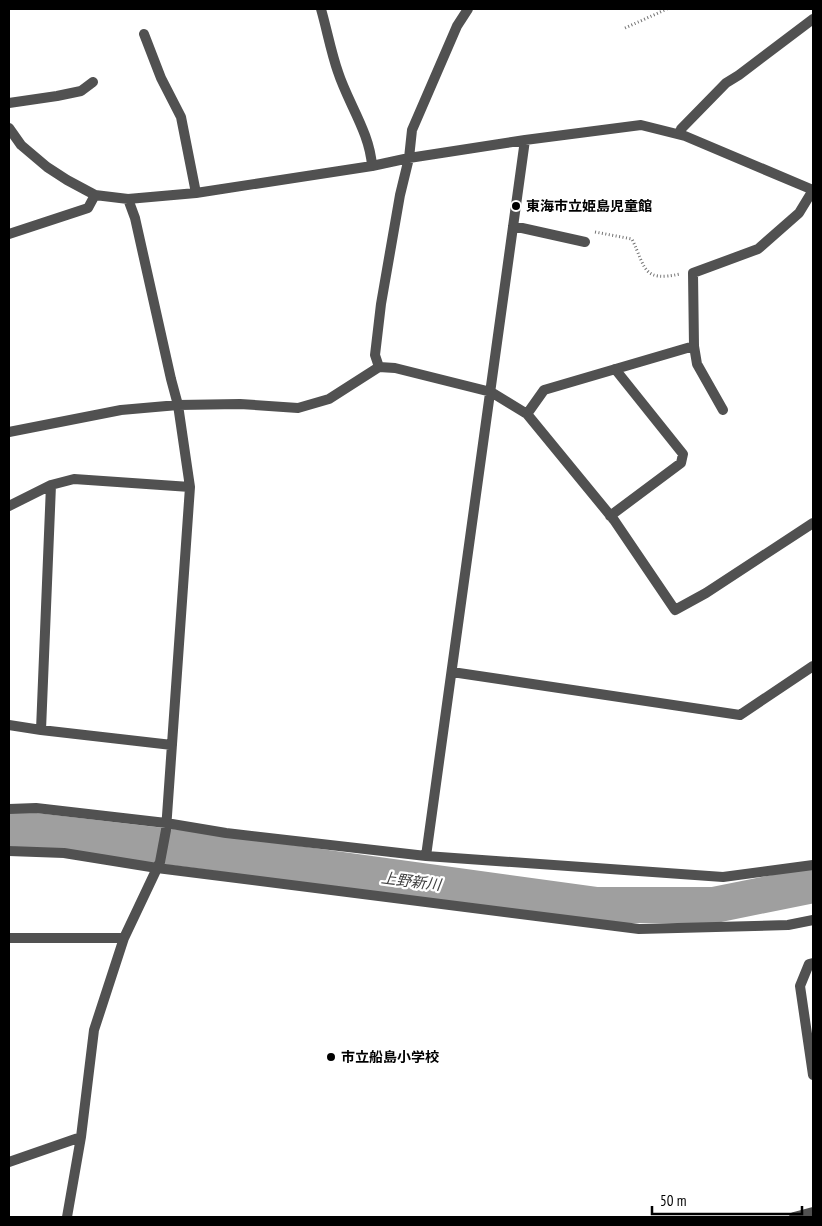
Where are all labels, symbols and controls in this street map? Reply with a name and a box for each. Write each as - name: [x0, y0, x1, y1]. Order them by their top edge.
- place label: 東海市立姫島児童館: [526, 197, 652, 215]
- marker: 東海市立姫島児童館: [510, 200, 522, 212]
- water label: 上野新川: [380, 868, 444, 894]
- place label: 市立船島小学校: [341, 1048, 439, 1066]
- marker: 市立船島小学校: [325, 1051, 337, 1063]
- scale bar: [652, 1184, 802, 1216]
- text: 50 m: [660, 1191, 686, 1210]

